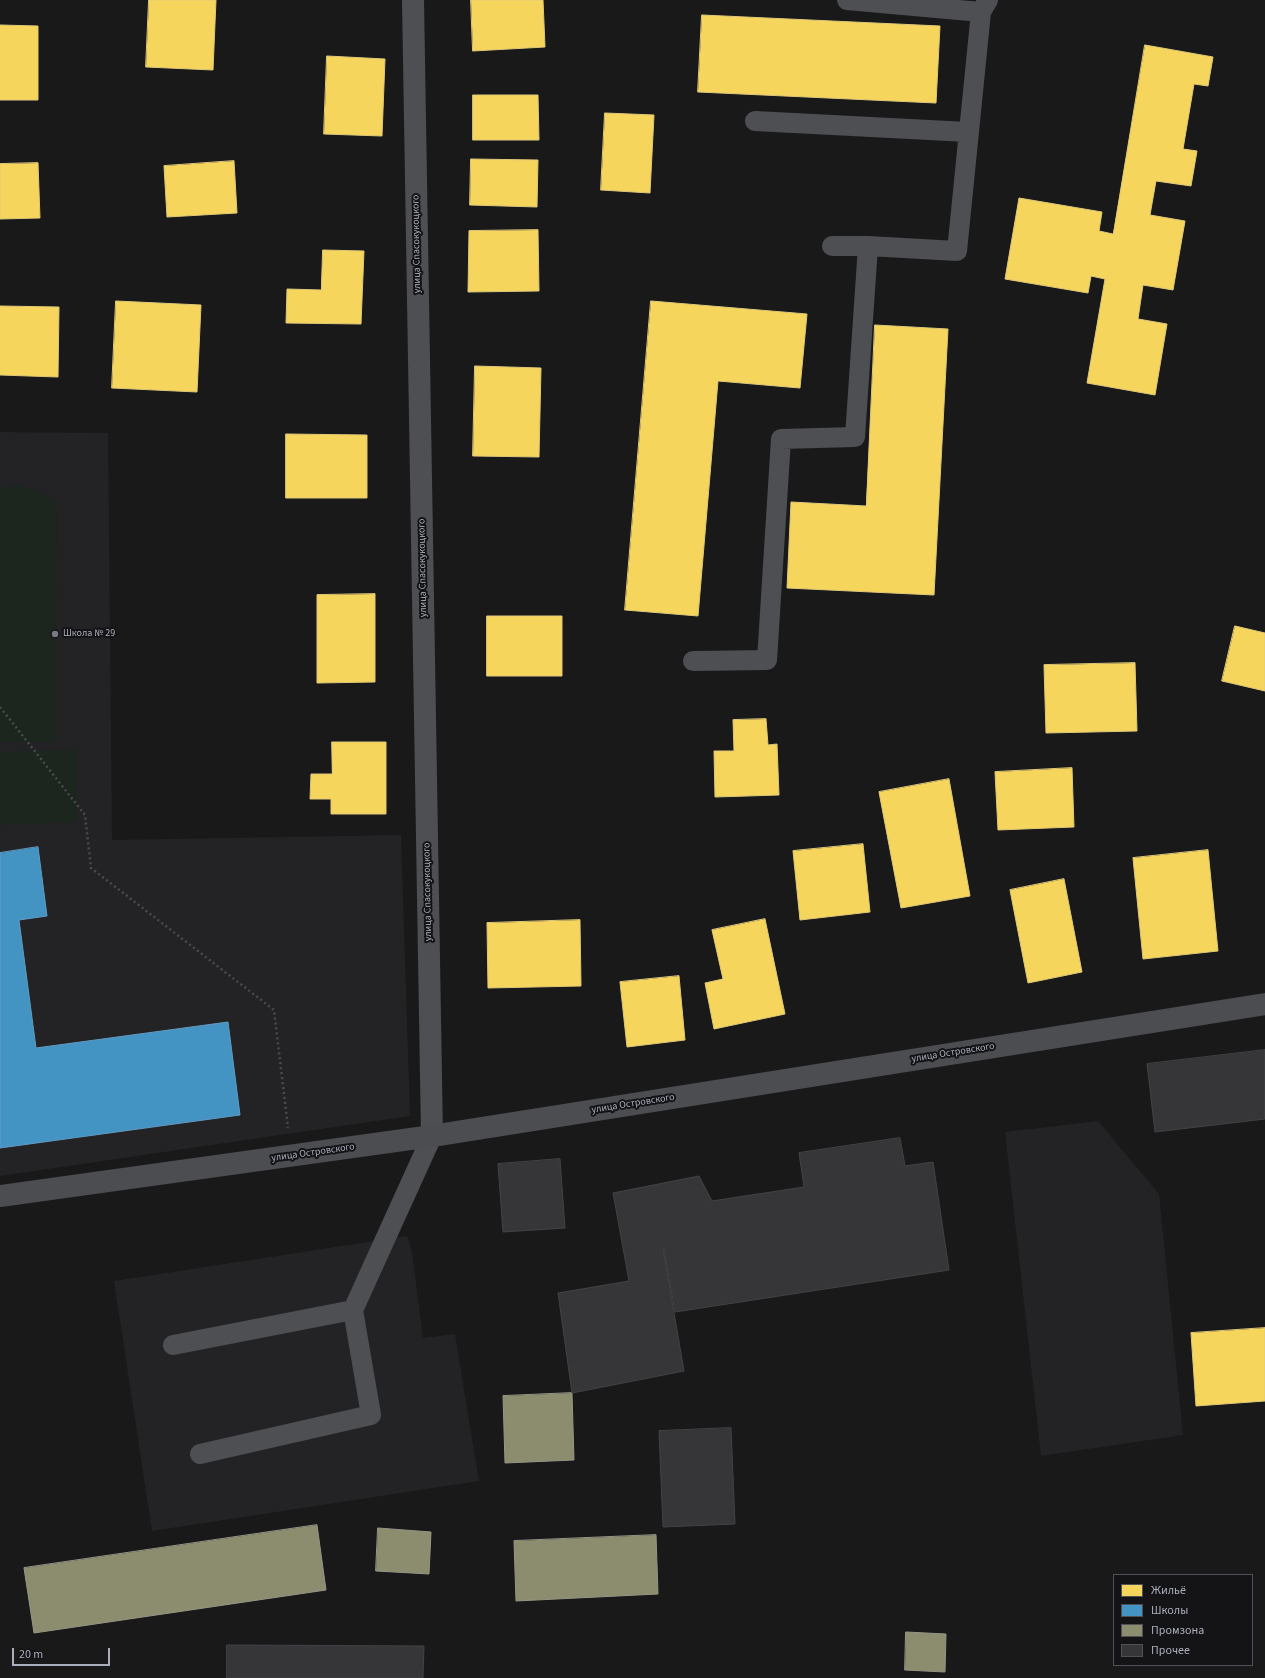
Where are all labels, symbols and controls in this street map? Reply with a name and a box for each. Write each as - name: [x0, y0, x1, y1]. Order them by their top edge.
- street label: улица Спасокукоцкого: [410, 194, 424, 294]
- street label: улица Спасокукоцкого: [416, 518, 430, 618]
- place label: Школа № 29: [63, 628, 115, 640]
- marker: Школа № 29: [50, 629, 60, 639]
- street label: улица Спасокукоцкого: [421, 842, 435, 942]
- street label: улица Островского: [911, 1041, 995, 1065]
- street label: улица Островского: [591, 1092, 675, 1116]
- street label: улица Островского: [271, 1141, 355, 1165]
- legend: [1113, 1574, 1253, 1666]
- text: Жильё: [1151, 1582, 1186, 1599]
- text: Школы: [1151, 1602, 1188, 1619]
- text: Промзона: [1151, 1622, 1204, 1639]
- scale bar: [14, 1640, 112, 1666]
- text: Прочее: [1151, 1642, 1190, 1659]
- text: 20 m: [19, 1646, 43, 1663]

